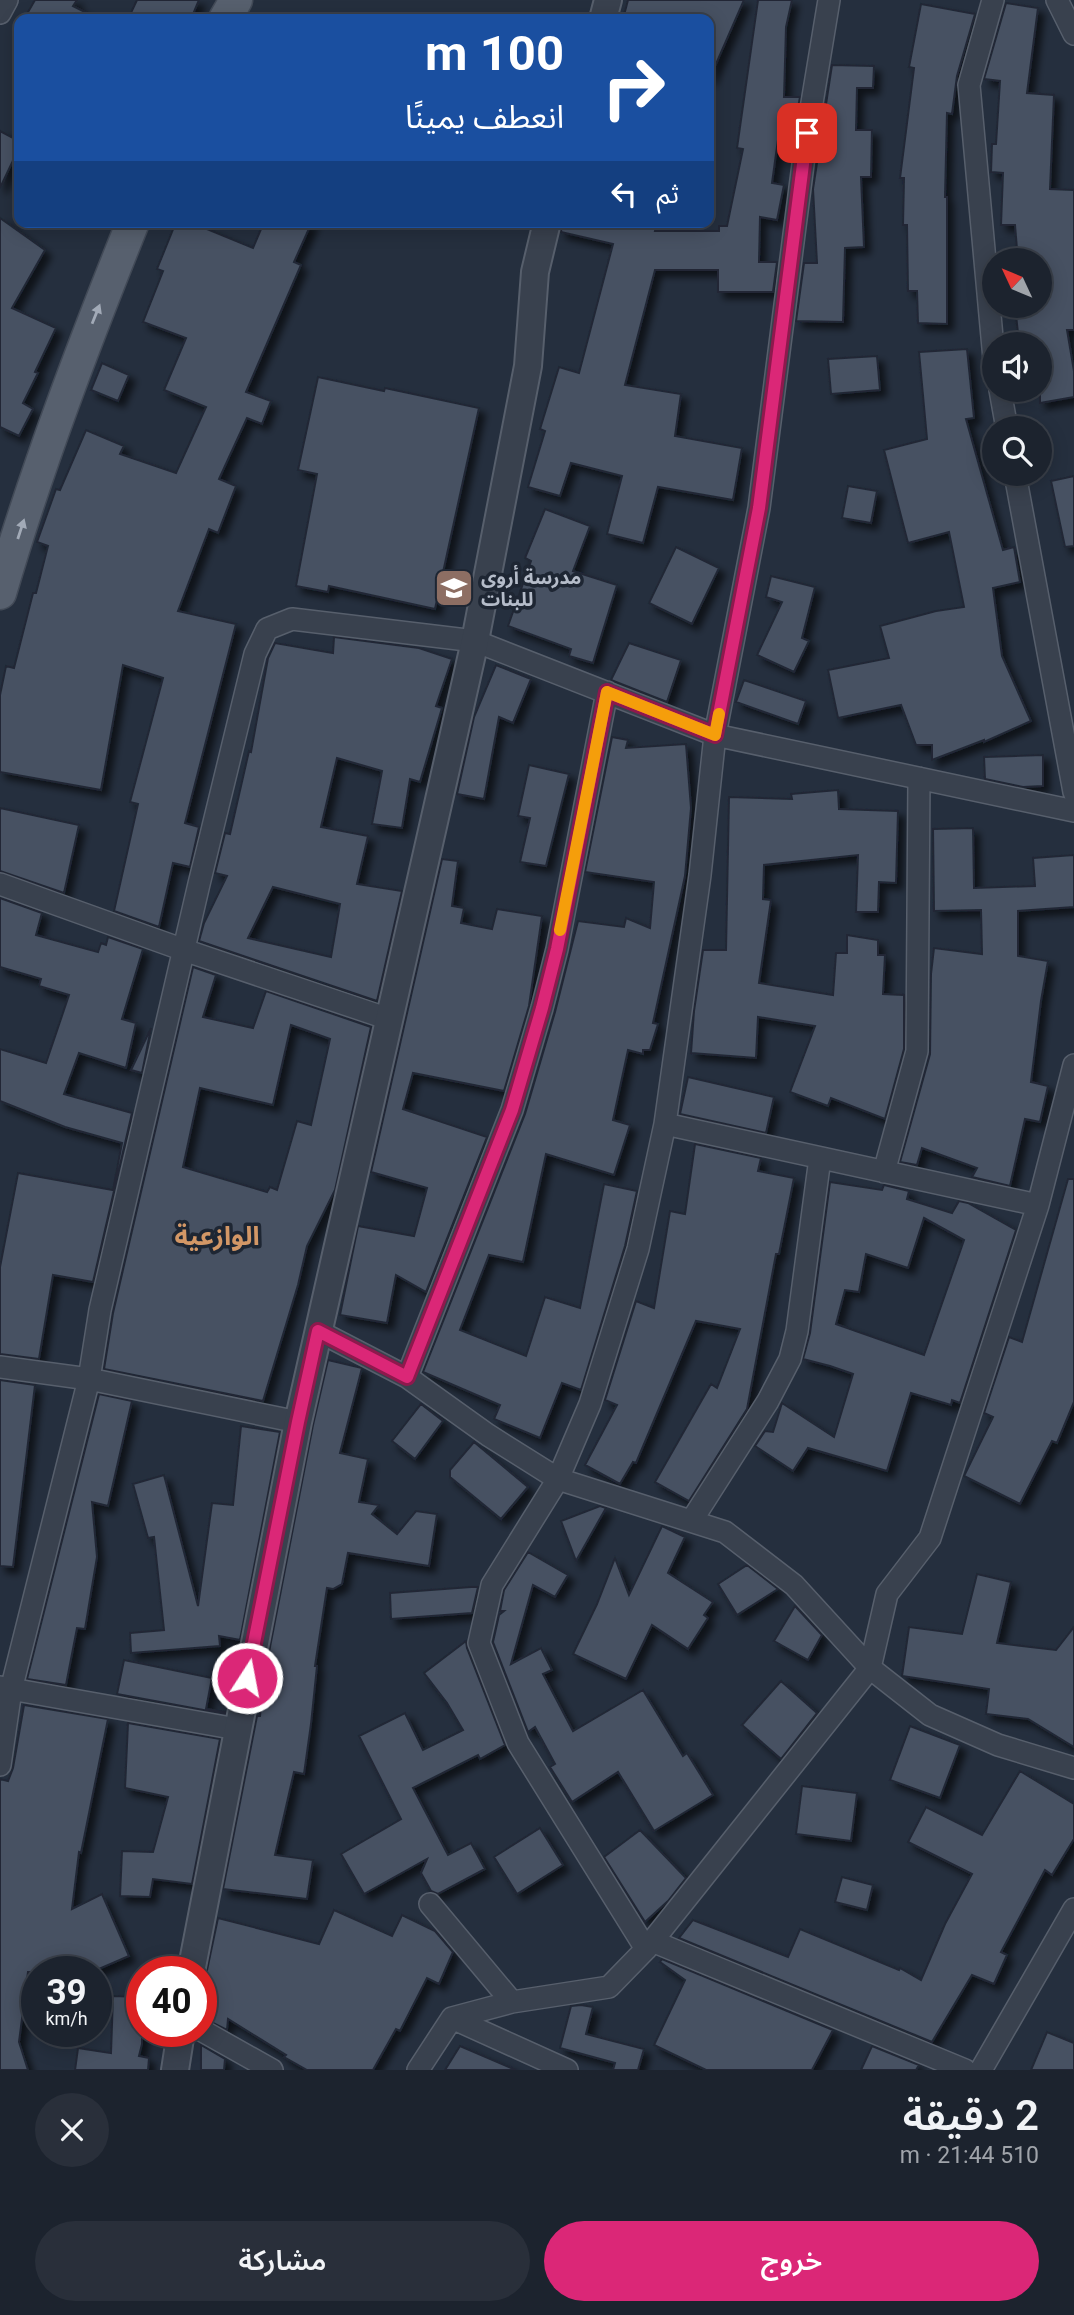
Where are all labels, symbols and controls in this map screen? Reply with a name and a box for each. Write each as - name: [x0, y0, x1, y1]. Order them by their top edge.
- text: 100 m: [425, 25, 564, 82]
- icon: right: [588, 42, 679, 133]
- text: انعطف يمينًا: [405, 98, 564, 136]
- pin: [777, 103, 837, 163]
- icon: arrive: [788, 114, 826, 152]
- icon: left: [605, 175, 643, 213]
- text: ثم: [657, 179, 679, 209]
- north arrow: [982, 248, 1052, 318]
- map controls: [982, 248, 1052, 486]
- one-way arrow: [91, 303, 102, 324]
- button: sound: [982, 332, 1052, 402]
- button: search: [982, 416, 1052, 486]
- one-way arrow: [16, 518, 27, 539]
- place label: مدرسة أروى للبنات: [481, 564, 581, 611]
- school or university icon: مدرسة أروى للبنات: [433, 567, 475, 609]
- district label: الوازعية: [174, 1221, 260, 1251]
- position arrow: [210, 1641, 284, 1715]
- speed limit sign: 40: [126, 1956, 217, 2047]
- text: 39: [46, 1972, 87, 2013]
- text: km/h: [45, 2008, 88, 2029]
- text: 2 دقيقة: [903, 2091, 1039, 2140]
- button: close: [35, 2093, 109, 2167]
- text: 510 m · 21:44: [900, 2142, 1039, 2169]
- button: مشاركة: [35, 2221, 530, 2301]
- button: خروج: [544, 2221, 1039, 2301]

